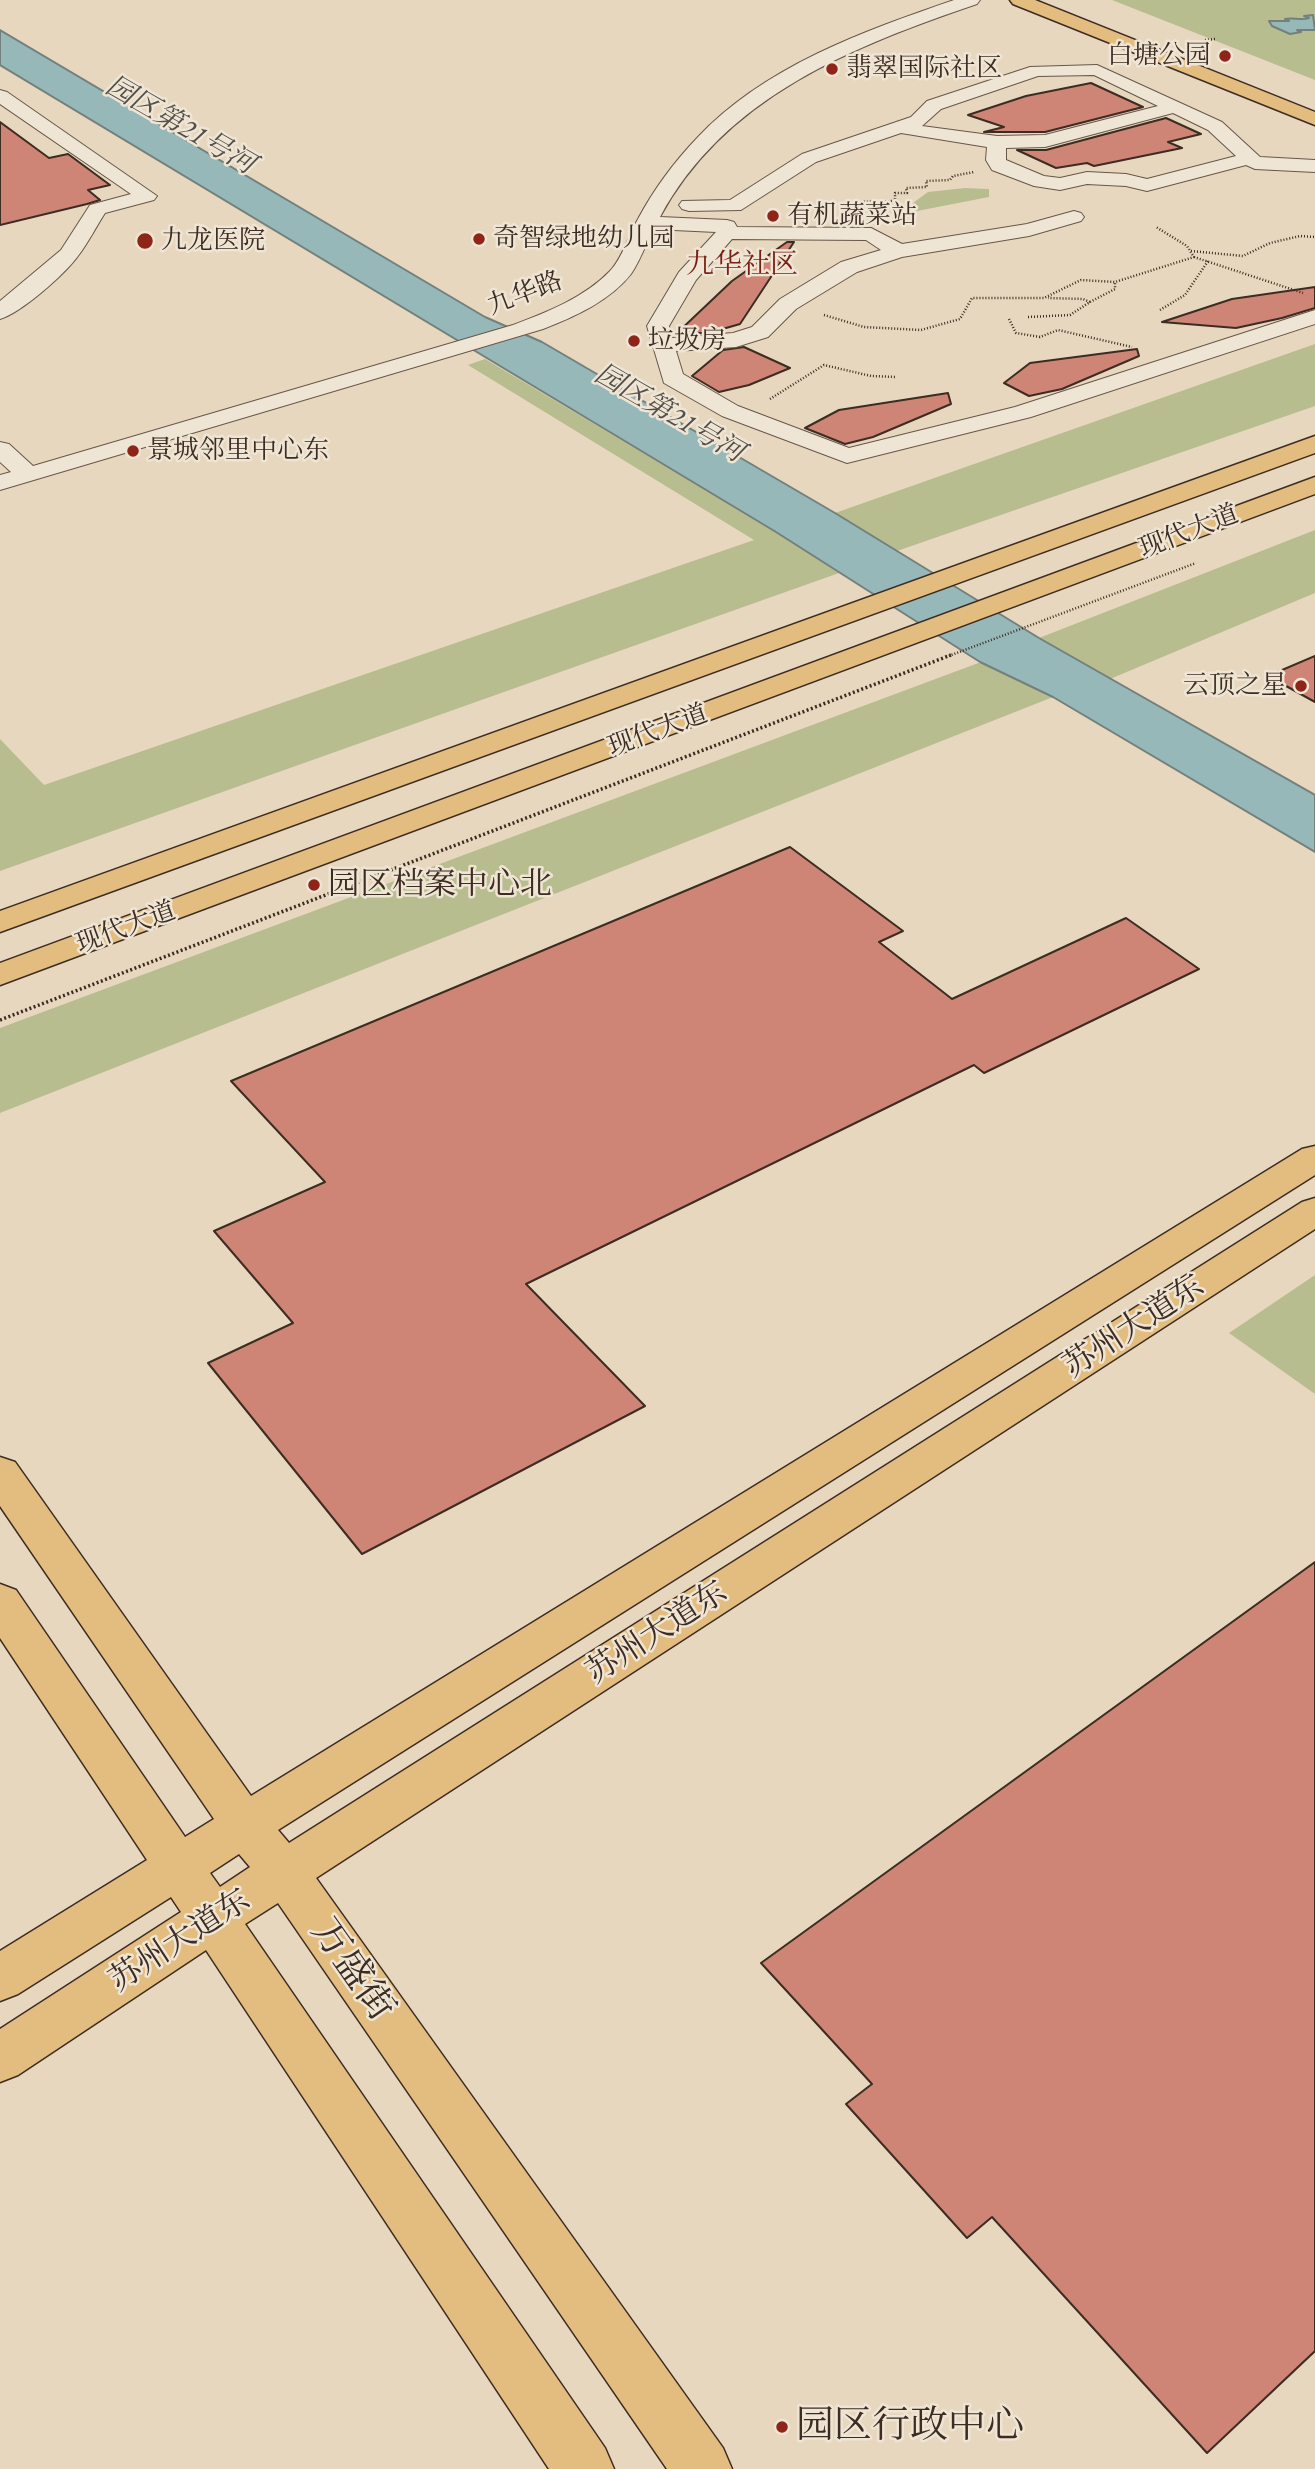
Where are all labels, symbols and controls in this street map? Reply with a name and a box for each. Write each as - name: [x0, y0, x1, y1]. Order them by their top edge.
- place label: 白塘公园: [1107, 40, 1211, 72]
- marker: 白塘公园: [1217, 48, 1233, 64]
- place label: 翡翠国际社区: [846, 53, 1002, 85]
- marker: 翡翠国际社区: [824, 61, 840, 77]
- water label: 园区第21号河: [99, 70, 261, 182]
- place label: 有机蔬菜站: [787, 200, 917, 232]
- marker: 有机蔬菜站: [765, 208, 781, 224]
- place label: 奇智绿地幼儿园: [493, 223, 675, 255]
- place label: 九龙医院: [161, 225, 265, 257]
- marker: 九龙医院: [135, 231, 155, 251]
- marker: 奇智绿地幼儿园: [471, 231, 487, 247]
- district label: 九华社区: [686, 248, 798, 282]
- street label: 九华路: [483, 265, 567, 323]
- place label: 垃圾房: [648, 325, 726, 357]
- marker: 垃圾房: [626, 333, 642, 349]
- water label: 园区第21号河: [588, 358, 750, 470]
- place label: 景城邻里中心东: [147, 435, 329, 467]
- marker: 景城邻里中心东: [125, 443, 141, 459]
- street label: 现代大道: [1135, 499, 1243, 565]
- place label: 云顶之星: [1183, 670, 1287, 702]
- marker: 云顶之星: [1293, 678, 1309, 694]
- street label: 现代大道: [604, 699, 712, 763]
- place label: 园区档案中心北: [328, 866, 552, 904]
- marker: 园区档案中心北: [306, 877, 322, 893]
- street label: 现代大道: [72, 896, 180, 960]
- street label: 苏州大道东: [1056, 1267, 1212, 1387]
- street label: 苏州大道东: [579, 1573, 735, 1693]
- street label: 苏州大道东: [102, 1881, 258, 2001]
- street label: 万盛街: [301, 1910, 403, 2030]
- place label: 园区行政中心: [796, 2404, 1024, 2450]
- marker: 园区行政中心: [774, 2419, 790, 2435]

